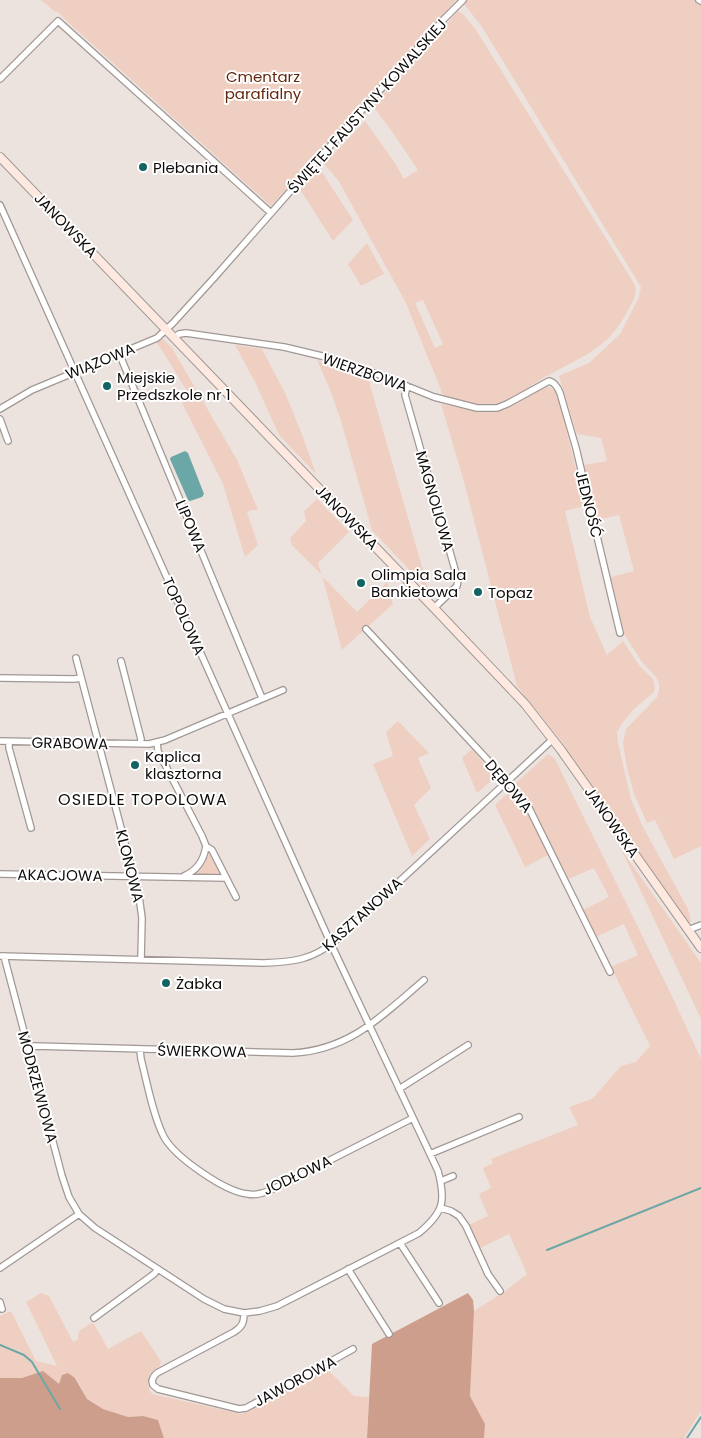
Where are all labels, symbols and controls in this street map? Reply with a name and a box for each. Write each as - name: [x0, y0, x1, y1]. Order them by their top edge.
- street label: ŚWIĘTEJ FAUSTYNY KOWALSKIEJ: [283, 14, 451, 198]
- park label: Cmentarz parafialny: [225, 66, 302, 104]
- place label: Plebania: [153, 157, 218, 178]
- marker: Plebania: [137, 161, 149, 173]
- street label: JANOWSKA: [30, 188, 102, 262]
- street label: WIĄZOWA: [62, 338, 138, 384]
- street label: WIERZBOWA: [320, 348, 410, 396]
- place label: Miejskie Przedszkole nr 1: [117, 367, 231, 405]
- marker: Miejskie Przedszkole nr 1: [101, 380, 113, 392]
- street label: MAGNOLIOWA: [411, 448, 459, 554]
- street label: JEDNOŚĆ: [570, 468, 608, 540]
- street label: JANOWSKA: [311, 480, 383, 554]
- street label: LIPOWA: [171, 496, 211, 556]
- place label: Olimpia Sala Bankietowa: [371, 564, 466, 602]
- street label: TOPOLOWA: [157, 574, 211, 658]
- marker: Olimpia Sala Bankietowa: [355, 577, 367, 589]
- place label: Topaz: [488, 582, 533, 603]
- marker: Topaz: [472, 586, 484, 598]
- street label: GRABOWA: [32, 732, 108, 754]
- place label: Kaplica klasztorna: [145, 746, 222, 784]
- street label: DĘBOWA: [480, 755, 538, 817]
- marker: Kaplica klasztorna: [129, 759, 141, 771]
- street label: JANOWSKA: [580, 782, 644, 862]
- district label: OSIEDLE TOPOLOWA: [58, 788, 228, 811]
- street label: KLONOWA: [111, 827, 149, 905]
- street label: AKACJOWA: [17, 864, 103, 886]
- street label: KASZTANOWA: [317, 872, 407, 956]
- place label: Żabka: [176, 973, 222, 994]
- marker: Żabka: [160, 977, 172, 989]
- street label: MODRZEWIOWA: [13, 1029, 63, 1145]
- street label: ŚWIERKOWA: [157, 1040, 247, 1062]
- street label: JODŁOWA: [259, 1150, 335, 1200]
- street label: JAWOROWA: [250, 1351, 340, 1411]

